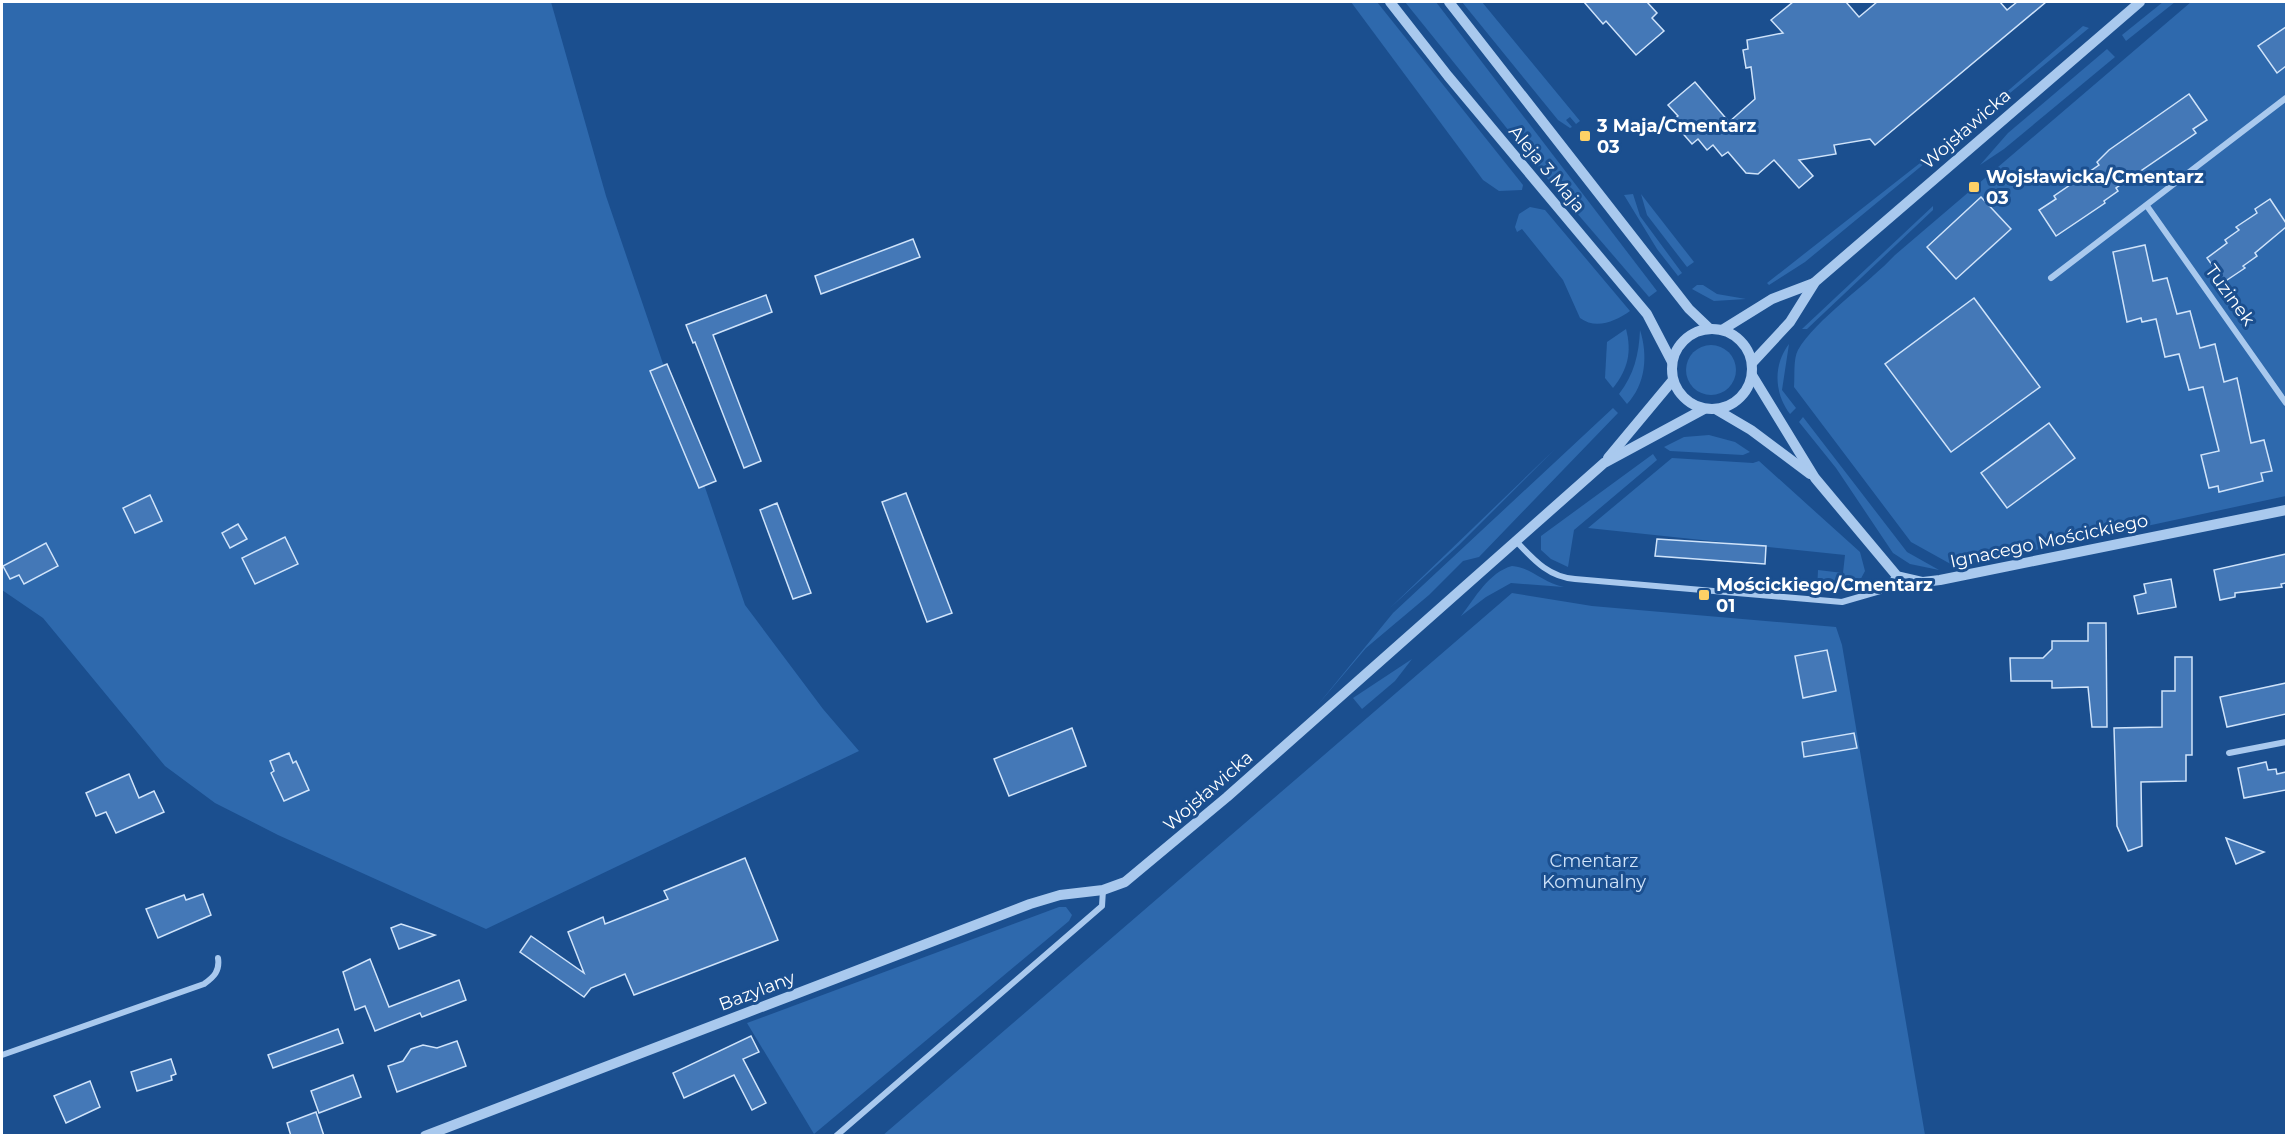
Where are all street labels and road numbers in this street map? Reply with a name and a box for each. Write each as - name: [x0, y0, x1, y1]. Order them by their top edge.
- street label: Wojsławicka: [1917, 84, 2015, 174]
- street label: Aleja 3 Maja: [1504, 121, 1590, 217]
- street label: Tuzinek: [2201, 260, 2260, 330]
- street label: Ignacego Mościckiego: [1948, 509, 2150, 573]
- street label: Wojsławicka: [1159, 746, 1257, 836]
- street label: Bazylany: [716, 966, 798, 1016]

